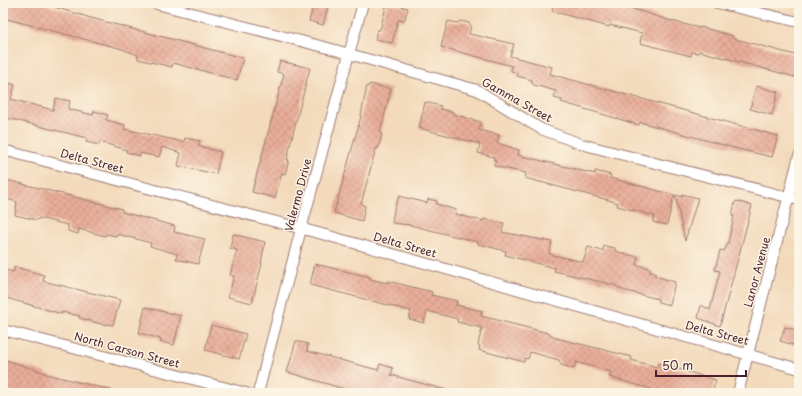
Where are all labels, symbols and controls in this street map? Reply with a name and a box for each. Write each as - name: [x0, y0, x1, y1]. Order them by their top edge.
- street label: Gamma Street: [479, 73, 556, 126]
- street label: Delta Street: [59, 144, 126, 177]
- street label: Valermo Drive: [280, 156, 315, 233]
- street label: Delta Street: [372, 227, 439, 262]
- street label: Lanor Avenue: [739, 235, 774, 309]
- street label: Delta Street: [684, 316, 751, 349]
- street label: North Carson Street: [73, 327, 182, 372]
- scale bar: [656, 352, 746, 378]
- text: 50 m: [662, 356, 693, 374]

